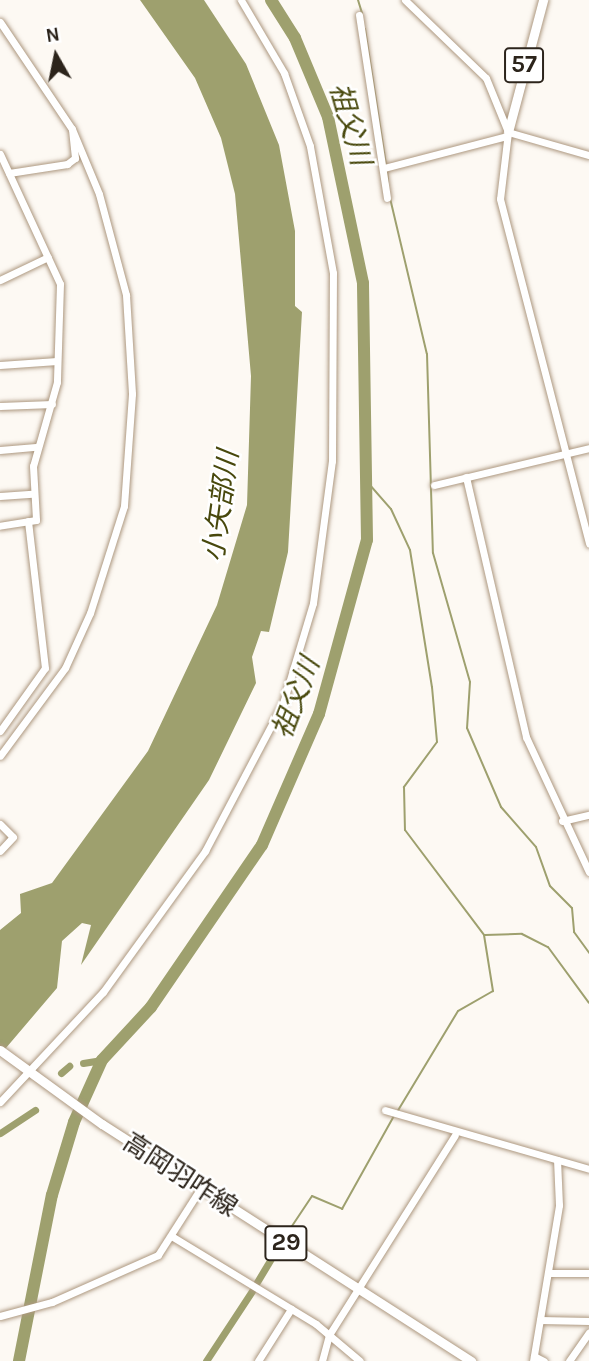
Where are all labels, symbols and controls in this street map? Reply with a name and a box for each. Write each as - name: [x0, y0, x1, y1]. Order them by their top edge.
- north arrow: [21, 21, 91, 91]
- text: N: [44, 23, 61, 47]
- road number: 57: [503, 44, 545, 86]
- water label: 祖父川: [322, 79, 378, 169]
- water label: 小矢部川: [197, 448, 245, 564]
- water label: 祖父川: [265, 653, 327, 743]
- street label: 高岡羽咋線: [117, 1127, 243, 1223]
- road number: 29: [263, 1223, 309, 1264]

